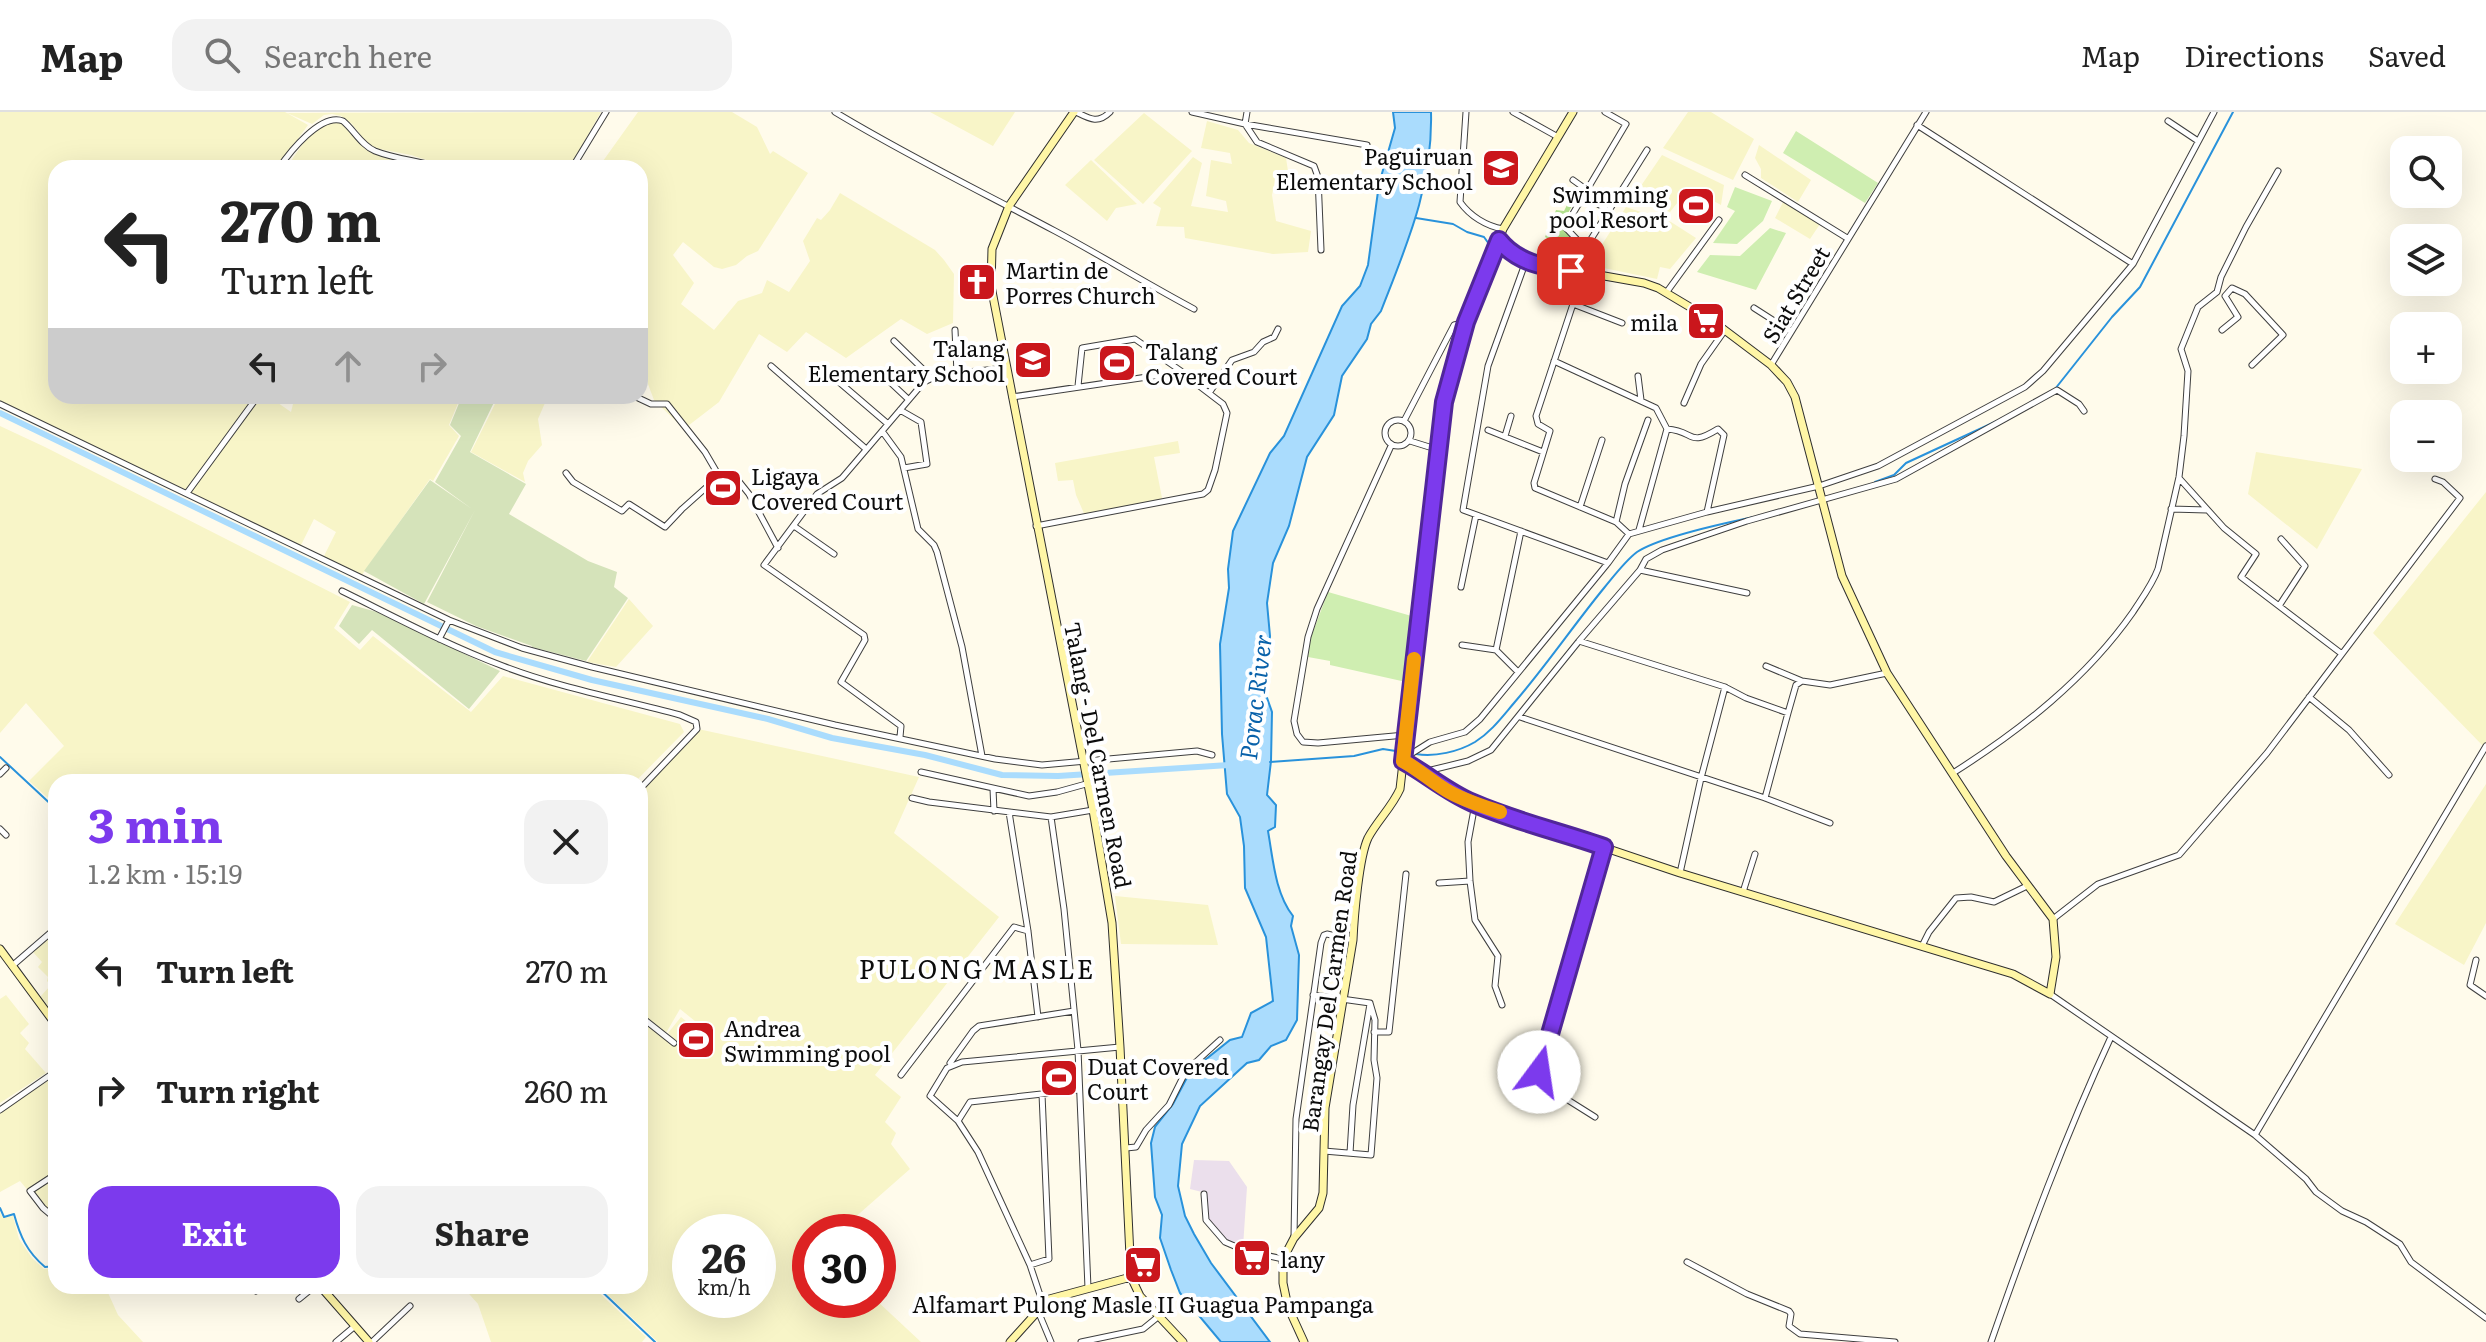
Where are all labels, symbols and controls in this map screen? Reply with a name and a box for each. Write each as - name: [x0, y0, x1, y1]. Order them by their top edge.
- search box: [172, 19, 732, 91]
- text: Map: [40, 27, 124, 84]
- icon: search: [200, 33, 244, 77]
- text: Search here: [264, 33, 432, 77]
- text: Map: [2081, 34, 2140, 76]
- text: Directions: [2184, 34, 2324, 76]
- text: Saved: [2368, 34, 2446, 76]
- map controls: [2390, 136, 2462, 472]
- button: search: [2390, 136, 2462, 208]
- place label: Paguiruan Elementary School: [1275, 139, 1473, 197]
- school or university icon: Paguiruan Elementary School: [1480, 147, 1522, 189]
- text: 270 m: [220, 176, 381, 259]
- place label: Swimming pool Resort: [1549, 177, 1669, 235]
- sports icon: Swimming pool Resort: [1675, 185, 1717, 227]
- icon: left: [88, 192, 192, 296]
- button: layers: [2390, 224, 2462, 296]
- pin: [1537, 237, 1605, 305]
- street label: Siat Street: [1753, 239, 1837, 349]
- icon: arrive: [1549, 249, 1593, 293]
- text: Turn left: [220, 252, 374, 305]
- place label: Martin de Porres Church: [1005, 253, 1156, 311]
- church icon: Martin de Porres Church: [956, 261, 998, 303]
- supermarket icon: mila: [1685, 300, 1727, 342]
- place label: mila: [1630, 305, 1678, 338]
- button: +: [2390, 312, 2462, 384]
- place label: Talang Elementary School: [807, 331, 1006, 389]
- place label: Talang Covered Court: [1145, 334, 1298, 392]
- school or university icon: Talang Elementary School: [1012, 339, 1054, 381]
- sports icon: Talang Covered Court: [1096, 342, 1138, 384]
- icon: left: [242, 344, 286, 388]
- icon: ahead: [326, 344, 370, 388]
- icon: right: [410, 344, 454, 388]
- button: −: [2390, 400, 2462, 472]
- place label: Ligaya Covered Court: [751, 459, 904, 517]
- sports icon: Ligaya Covered Court: [702, 467, 744, 509]
- street label: Talang - Del Carmen Road: [1057, 619, 1141, 891]
- water label: Porac River: [1229, 632, 1279, 762]
- text: 3 min: [88, 787, 223, 858]
- button: close: [524, 800, 608, 884]
- street label: Barangay Del Carmen Road: [1292, 848, 1364, 1134]
- text: 1.2 km · 15:19: [88, 853, 242, 892]
- icon: left: [88, 948, 132, 992]
- text: Turn left: [156, 948, 294, 992]
- text: 270 m: [525, 948, 608, 992]
- district label: PULONG MASLE: [859, 948, 1095, 987]
- place label: Andrea Swimming pool: [724, 1011, 891, 1069]
- sports icon: Andrea Swimming pool: [675, 1019, 717, 1061]
- position arrow: [1497, 1030, 1581, 1114]
- place label: Duat Covered Court: [1087, 1049, 1229, 1107]
- sports icon: Duat Covered Court: [1038, 1057, 1080, 1099]
- icon: right: [88, 1068, 132, 1112]
- text: Turn right: [156, 1068, 320, 1112]
- text: 260 m: [524, 1068, 608, 1112]
- button: Exit: [88, 1186, 340, 1278]
- button: Share: [356, 1186, 608, 1278]
- speed limit sign: 30: [792, 1214, 896, 1318]
- text: 26: [702, 1226, 746, 1285]
- supermarket icon: lany: [1231, 1237, 1273, 1279]
- place label: lany: [1280, 1242, 1325, 1275]
- supermarket icon: Alfamart Pulong Masle II Guagua Pampanga: [1122, 1244, 1164, 1286]
- text: km/h: [697, 1271, 751, 1301]
- place label: Alfamart Pulong Masle II Guagua Pampanga: [912, 1287, 1374, 1320]

